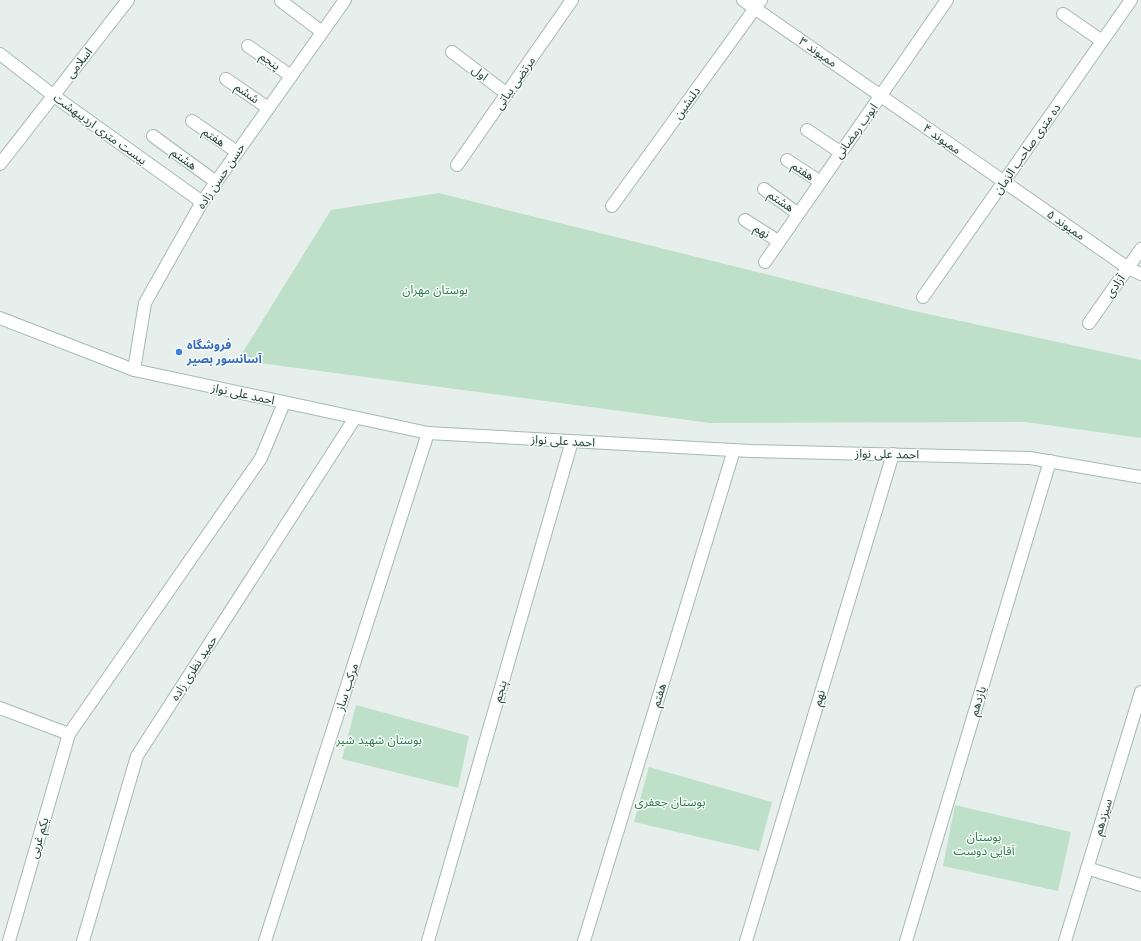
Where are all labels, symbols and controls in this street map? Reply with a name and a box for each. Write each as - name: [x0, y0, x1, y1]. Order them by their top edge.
- street label: ممیوند ۳: [796, 33, 840, 71]
- street label: اسلامی: [62, 44, 96, 82]
- street label: پنجم: [256, 48, 284, 75]
- street label: مرتضی بیاتی: [491, 53, 539, 113]
- street label: اول: [469, 62, 492, 84]
- street label: ششم: [231, 79, 262, 108]
- street label: دلنشین: [670, 83, 704, 122]
- street label: بیست متری اردیبهشت: [50, 90, 150, 168]
- street label: ایوب رمضانی: [831, 100, 881, 162]
- street label: ده متری صاحب الزمان: [990, 100, 1065, 198]
- street label: ممیوند ۴: [920, 120, 964, 158]
- street label: هفتم: [199, 124, 229, 151]
- street label: حسن حسن زاده: [193, 140, 249, 212]
- street label: هشتم: [167, 144, 200, 175]
- street label: هفتم: [788, 158, 818, 185]
- street label: هشتم: [764, 186, 797, 216]
- street label: ممیوند ۵: [1044, 206, 1088, 244]
- street label: نهم: [750, 220, 773, 243]
- street label: آزادی: [1101, 271, 1129, 301]
- park label: بوستان مهران: [402, 282, 468, 298]
- place label: فروشگاه آسانسور بصیر: [186, 337, 263, 367]
- marker: فروشگاه آسانسور بصیر: [174, 347, 184, 357]
- street label: احمد علی نواز: [209, 379, 276, 409]
- street label: احمد علی نواز: [530, 431, 596, 451]
- street label: احمد علی نواز: [854, 445, 919, 463]
- street label: حمید نظری زاده: [167, 632, 221, 704]
- street label: مرکب ساز: [331, 661, 362, 714]
- street label: پنجم: [489, 678, 512, 704]
- street label: هفتم: [648, 681, 671, 709]
- street label: یازدهم: [966, 684, 991, 718]
- street label: نهم: [809, 688, 830, 708]
- park label: بوستان شهید شیر: [335, 732, 422, 748]
- park label: بوستان جعفری: [635, 794, 705, 810]
- street label: سیزدهم: [1090, 797, 1117, 838]
- street label: یکم غربی: [26, 815, 53, 861]
- park label: بوستان آقایی دوست: [954, 829, 1015, 859]

